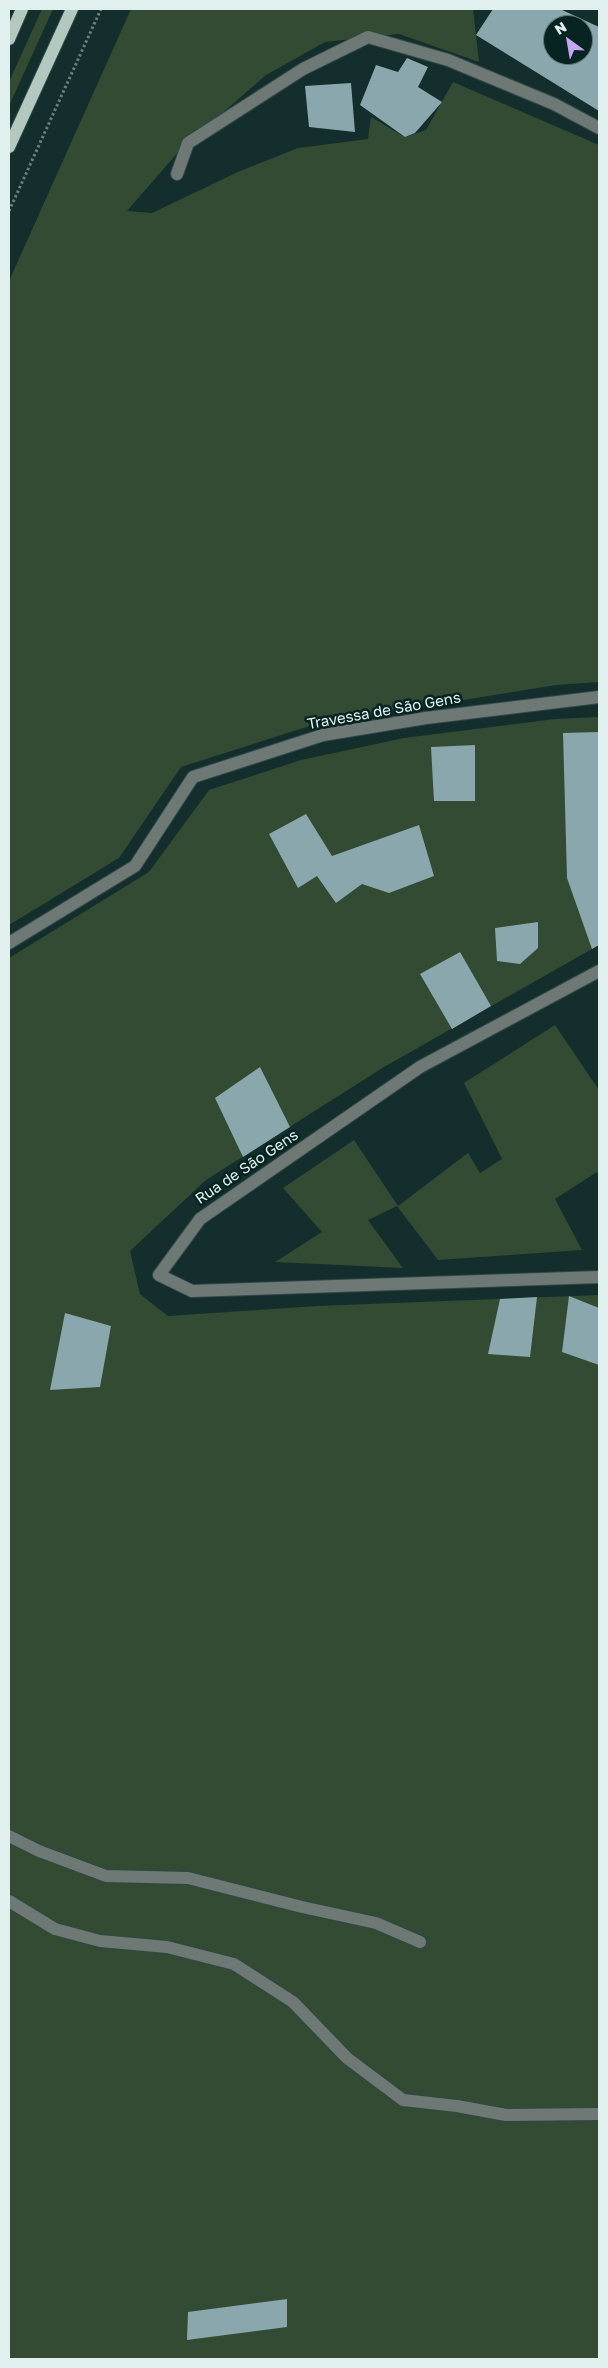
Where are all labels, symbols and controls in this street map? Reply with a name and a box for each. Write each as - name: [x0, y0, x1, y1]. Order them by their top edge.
- north arrow: [543, 15, 593, 65]
- text: N: [551, 18, 569, 38]
- street label: Travessa de São Gens: [306, 689, 462, 733]
- street label: Rua de São Gens: [192, 1126, 302, 1208]

